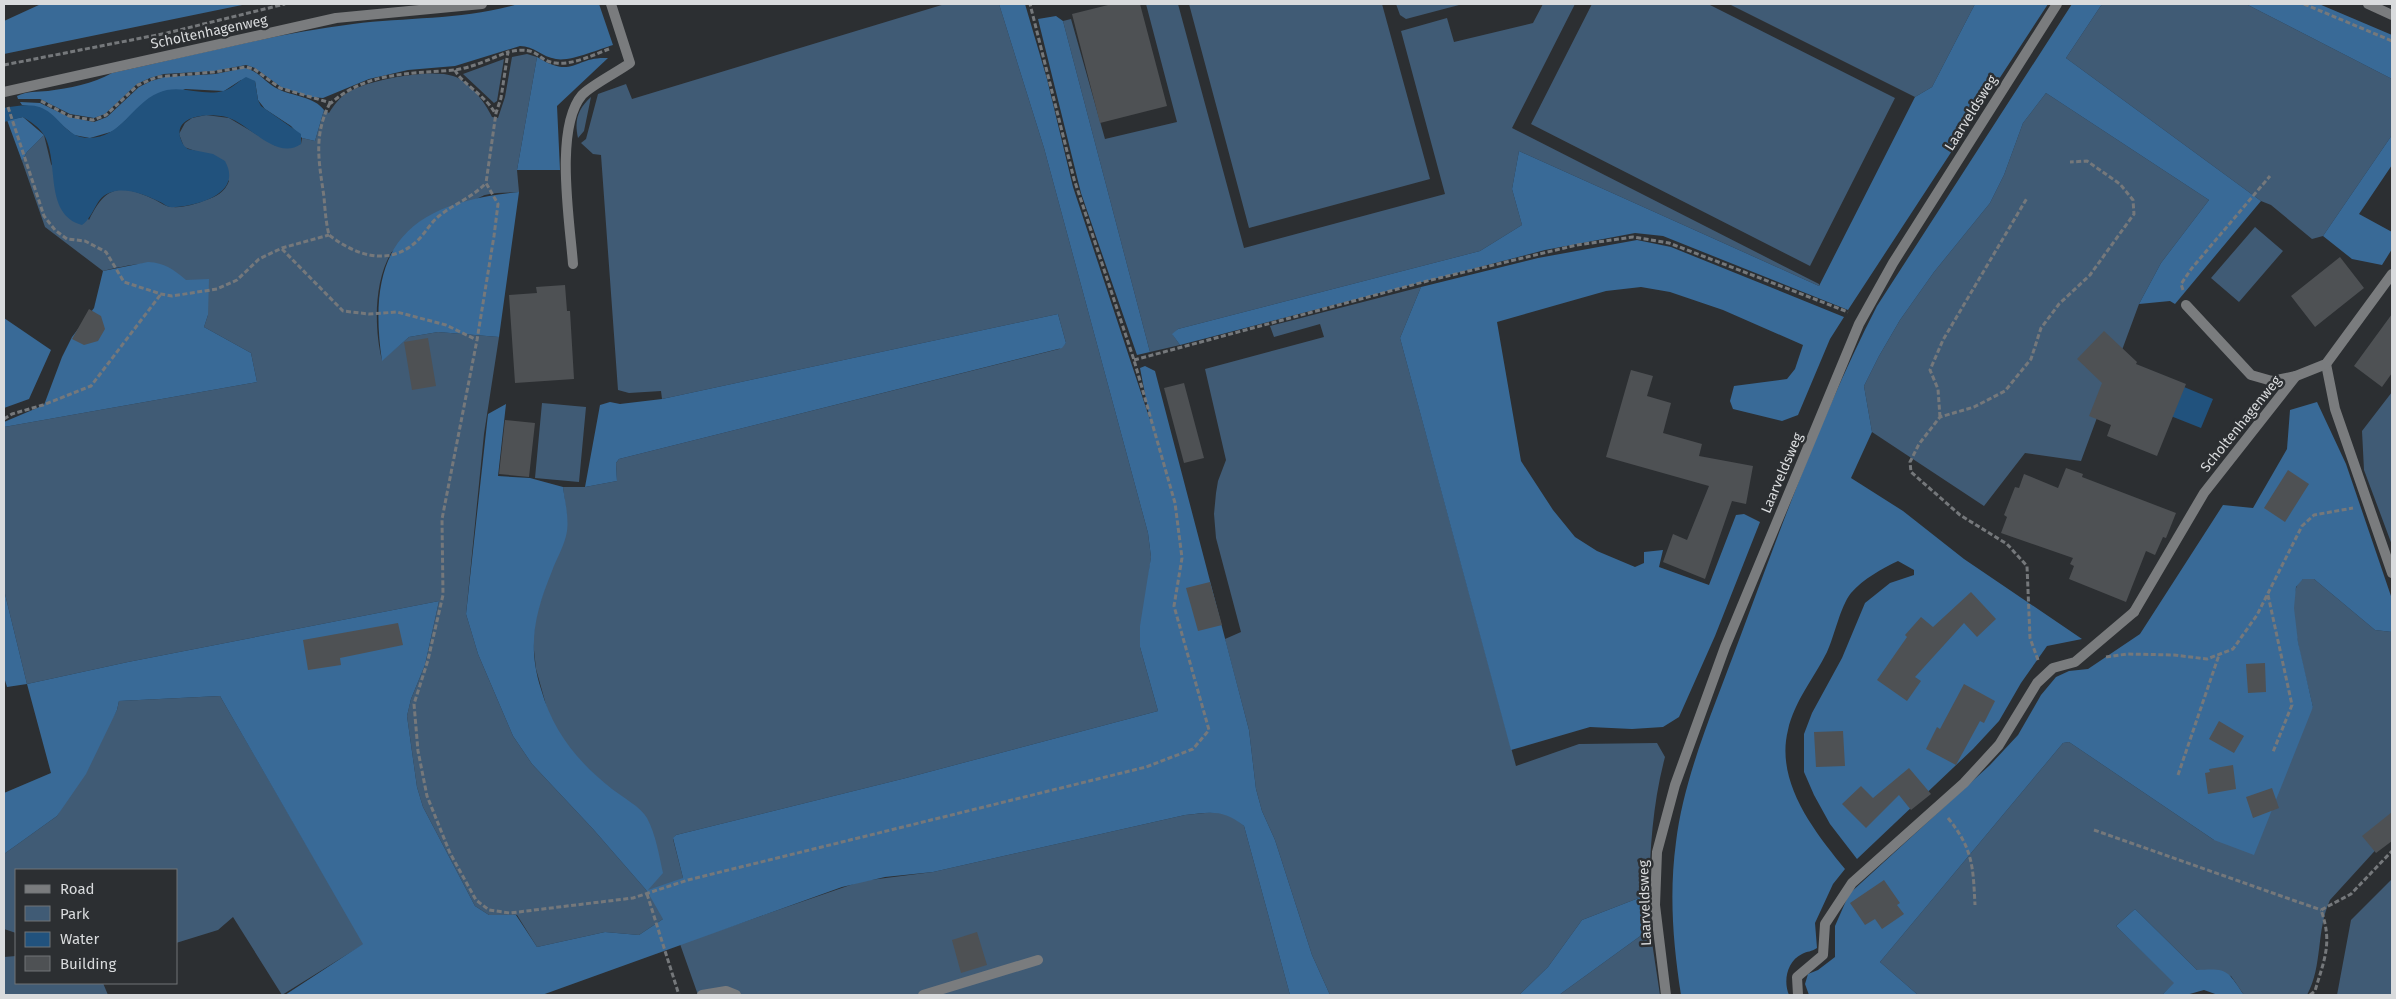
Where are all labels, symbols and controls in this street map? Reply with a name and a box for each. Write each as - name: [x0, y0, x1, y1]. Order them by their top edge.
- street label: Scholtenhagenweg: [149, 11, 270, 53]
- street label: Laarveldsweg: [1941, 72, 2001, 154]
- street label: Scholtenhagenweg: [2197, 372, 2286, 476]
- street label: Laarveldsweg: [1757, 430, 1807, 516]
- street label: Laarveldsweg: [1635, 859, 1655, 946]
- legend: [15, 869, 178, 984]
- text: Road: [60, 880, 95, 898]
- text: Park: [60, 905, 90, 923]
- text: Water: [60, 930, 99, 948]
- text: Building: [60, 955, 116, 973]

